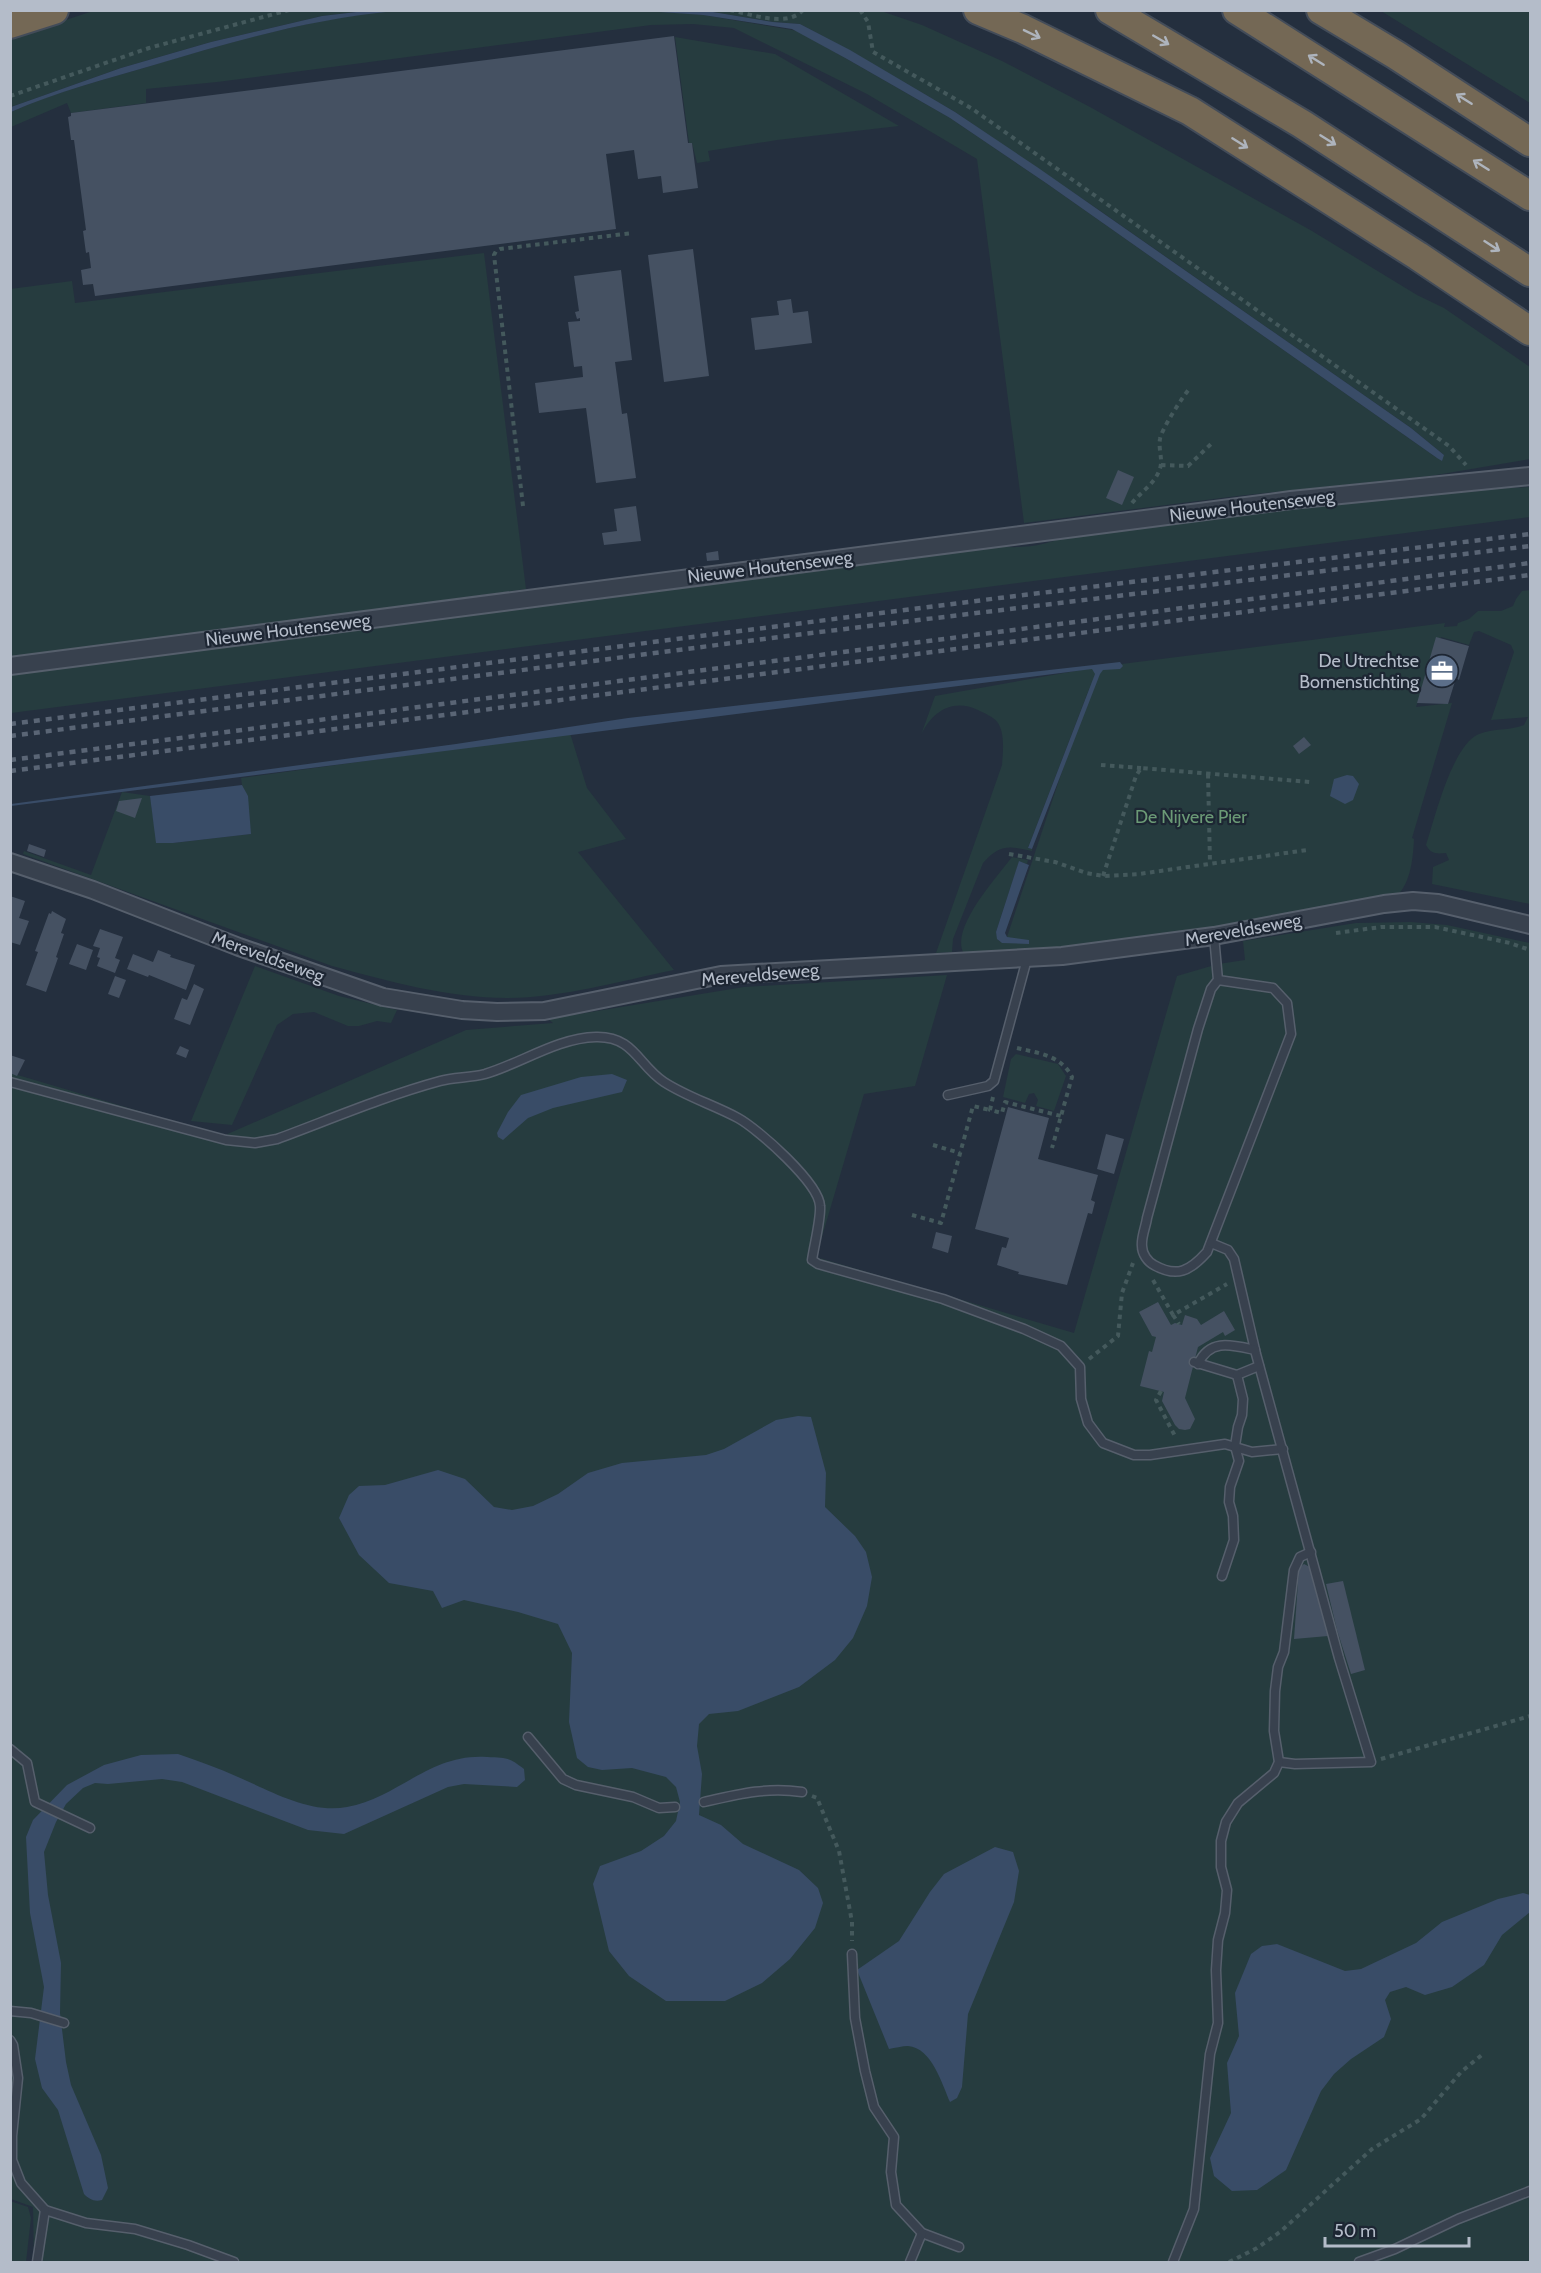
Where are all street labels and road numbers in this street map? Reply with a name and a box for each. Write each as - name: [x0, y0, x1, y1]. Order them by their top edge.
- street label: Nieuwe Houtenseweg: [1168, 485, 1337, 527]
- street label: Nieuwe Houtenseweg: [686, 546, 855, 588]
- street label: Nieuwe Houtenseweg: [204, 609, 373, 651]
- street label: Mereveldseweg: [1183, 909, 1304, 951]
- street label: Mereveldseweg: [209, 926, 328, 988]
- street label: Mereveldseweg: [700, 959, 821, 991]

